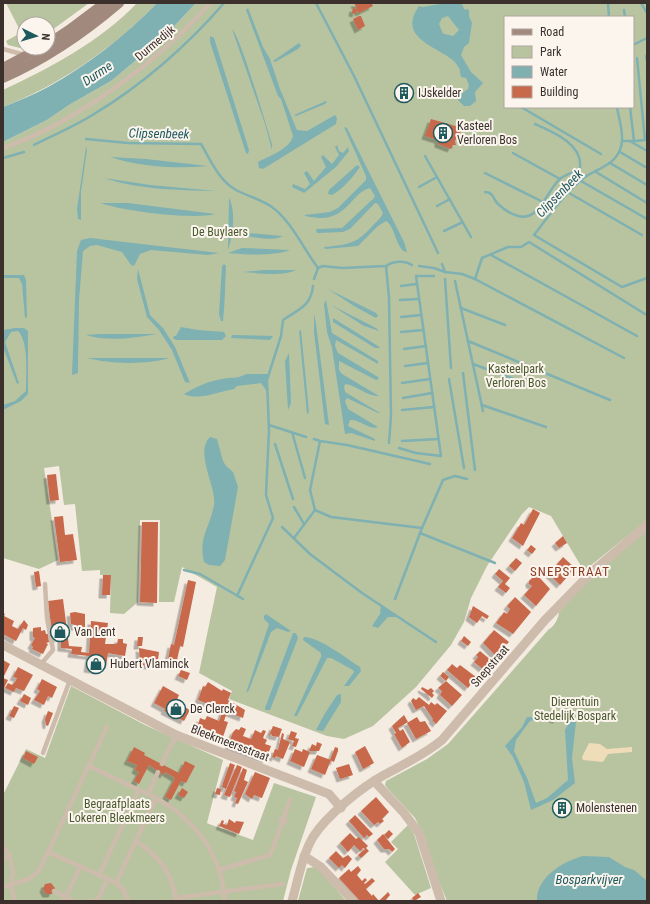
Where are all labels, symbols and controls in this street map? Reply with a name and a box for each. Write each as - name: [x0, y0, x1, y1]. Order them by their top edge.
- north arrow: [16, 16, 56, 56]
- legend: [504, 16, 634, 108]
- street label: Durmedijk: [132, 22, 178, 64]
- text: Road: [540, 25, 564, 39]
- text: N: [39, 33, 52, 41]
- text: Park: [540, 45, 562, 59]
- water label: Durme: [80, 58, 115, 89]
- text: Water: [540, 65, 568, 79]
- building icon: IJskelder: [393, 82, 415, 104]
- text: Building: [540, 85, 578, 99]
- place label: IJskelder: [418, 86, 462, 100]
- place label: Kasteel Verloren Bos: [457, 119, 517, 147]
- building icon: Kasteel Verloren Bos: [432, 122, 454, 144]
- water label: Clipsenbeek: [129, 125, 190, 142]
- water label: Clipsenbeek: [533, 166, 586, 220]
- park label: De Buylaers: [192, 225, 248, 239]
- park label: Kasteelpark Verloren Bos: [486, 362, 546, 390]
- district label: SNEPSTRAAT: [530, 564, 610, 579]
- shop icon: Van Lent: [49, 621, 71, 643]
- place label: Van Lent: [74, 625, 116, 639]
- street label: Snepstraat: [468, 642, 512, 690]
- shop icon: Hubert Vlaminck: [85, 653, 107, 675]
- place label: Hubert Vlaminck: [110, 657, 189, 671]
- park label: Dierentuin Stedelijk Bospark: [534, 695, 617, 723]
- shop icon: De Clerck: [165, 698, 187, 720]
- place label: De Clerck: [190, 702, 235, 716]
- street label: Bleekmeersstraat: [189, 722, 272, 765]
- park label: Begraafplaats Lokeren Bleekmeers: [69, 797, 165, 825]
- building icon: Molenstenen: [551, 797, 573, 819]
- place label: Molenstenen: [576, 801, 637, 815]
- water label: Bosparkvijver: [556, 872, 624, 887]

